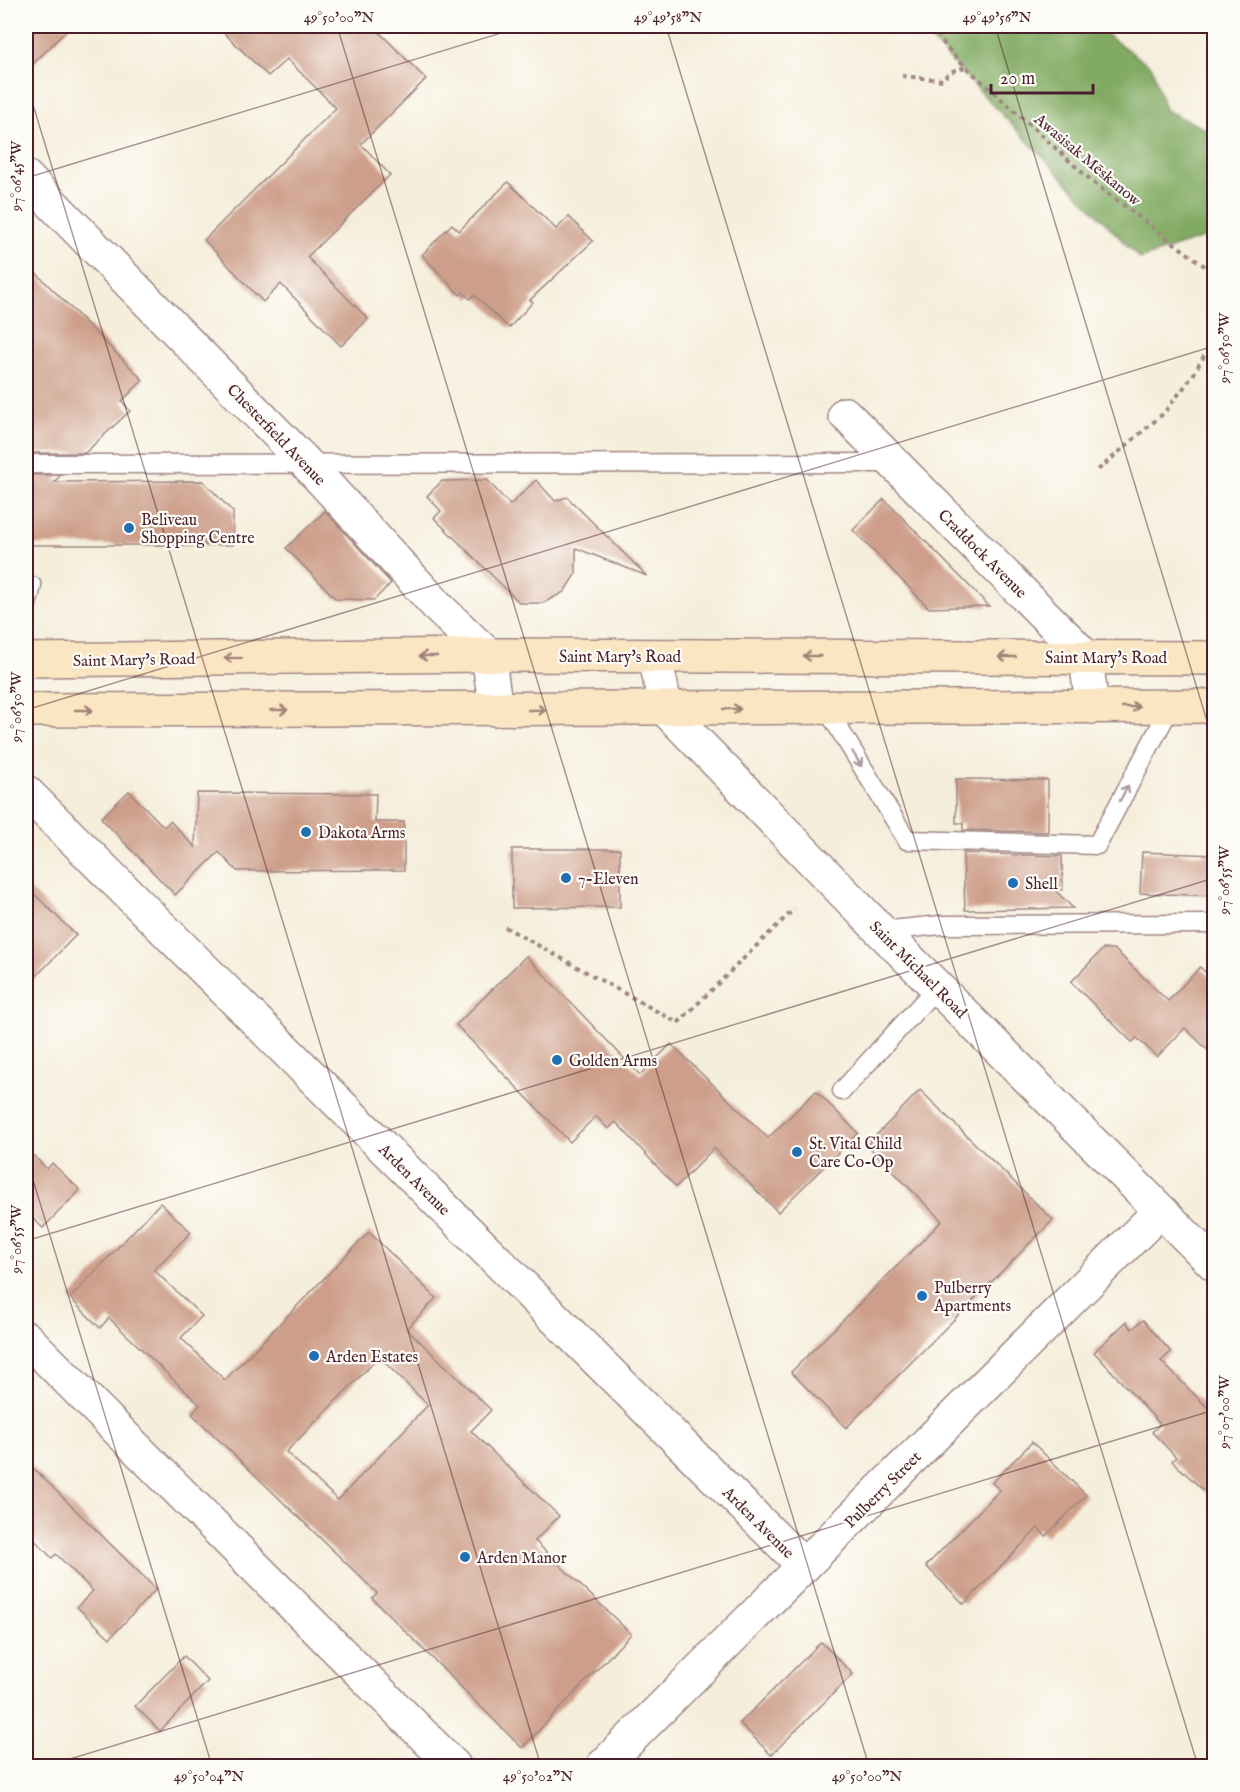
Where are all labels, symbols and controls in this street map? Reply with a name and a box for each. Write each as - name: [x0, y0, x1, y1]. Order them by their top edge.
- text: 49°50'00"N: [304, 8, 374, 27]
- text: 49°49'58"N: [634, 8, 702, 27]
- text: 49°49'56"N: [963, 8, 1031, 27]
- scale bar: [991, 57, 1093, 95]
- text: 20 m: [1000, 68, 1035, 91]
- street label: Awasisak Mēskanow: [1029, 109, 1145, 211]
- text: 97°06'45"W: [7, 140, 26, 212]
- text: 97°06'50"W: [1215, 312, 1234, 384]
- street label: Chesterfield Avenue: [222, 380, 329, 490]
- street label: Craddock Avenue: [933, 506, 1030, 603]
- place label: Beliveau Shopping Centre: [141, 511, 255, 549]
- marker: Beliveau Shopping Centre: [122, 521, 136, 535]
- street label: Saint Mary's Road: [559, 648, 682, 668]
- street label: Saint Mary's Road: [1045, 649, 1168, 669]
- street label: Saint Mary's Road: [73, 650, 196, 672]
- one-way arrow: [418, 650, 438, 662]
- one-way arrow: [802, 650, 822, 662]
- one-way arrow: [997, 651, 1017, 663]
- one-way arrow: [223, 652, 243, 664]
- text: 97°06'50"W: [7, 671, 26, 743]
- one-way arrow: [1121, 701, 1141, 713]
- one-way arrow: [721, 703, 741, 715]
- one-way arrow: [73, 704, 93, 716]
- one-way arrow: [268, 704, 288, 716]
- one-way arrow: [526, 704, 546, 716]
- one-way arrow: [851, 750, 863, 767]
- one-way arrow: [1118, 785, 1130, 802]
- place label: Dakota Arms: [318, 824, 406, 844]
- marker: Dakota Arms: [299, 825, 313, 839]
- text: 97°06'55"W: [1215, 845, 1234, 915]
- place label: 7-Eleven: [578, 870, 639, 890]
- marker: 7-Eleven: [559, 871, 573, 885]
- place label: Shell: [1025, 875, 1058, 895]
- marker: Shell: [1006, 876, 1020, 890]
- street label: Saint Michael Road: [865, 917, 971, 1024]
- place label: Golden Arms: [569, 1052, 658, 1072]
- marker: Golden Arms: [550, 1053, 564, 1067]
- place label: St. Vital Child Care Co-Op: [809, 1135, 902, 1173]
- street label: Arden Avenue: [373, 1140, 454, 1221]
- marker: St. Vital Child Care Co-Op: [790, 1145, 804, 1159]
- text: 97°06'55"W: [7, 1204, 26, 1274]
- place label: Pulberry Apartments: [933, 1279, 1011, 1317]
- marker: Pulberry Apartments: [915, 1289, 929, 1303]
- place label: Arden Estates: [325, 1348, 419, 1368]
- marker: Arden Estates: [307, 1349, 321, 1363]
- text: 97°07'00"W: [1215, 1375, 1234, 1450]
- street label: Pulberry Street: [841, 1447, 926, 1533]
- street label: Arden Avenue: [717, 1483, 798, 1564]
- place label: Arden Manor: [476, 1549, 567, 1569]
- marker: Arden Manor: [458, 1550, 472, 1564]
- text: 49°50'04"N: [174, 1767, 244, 1786]
- text: 49°50'02"N: [503, 1767, 573, 1786]
- text: 49°50'00"N: [832, 1767, 902, 1786]

